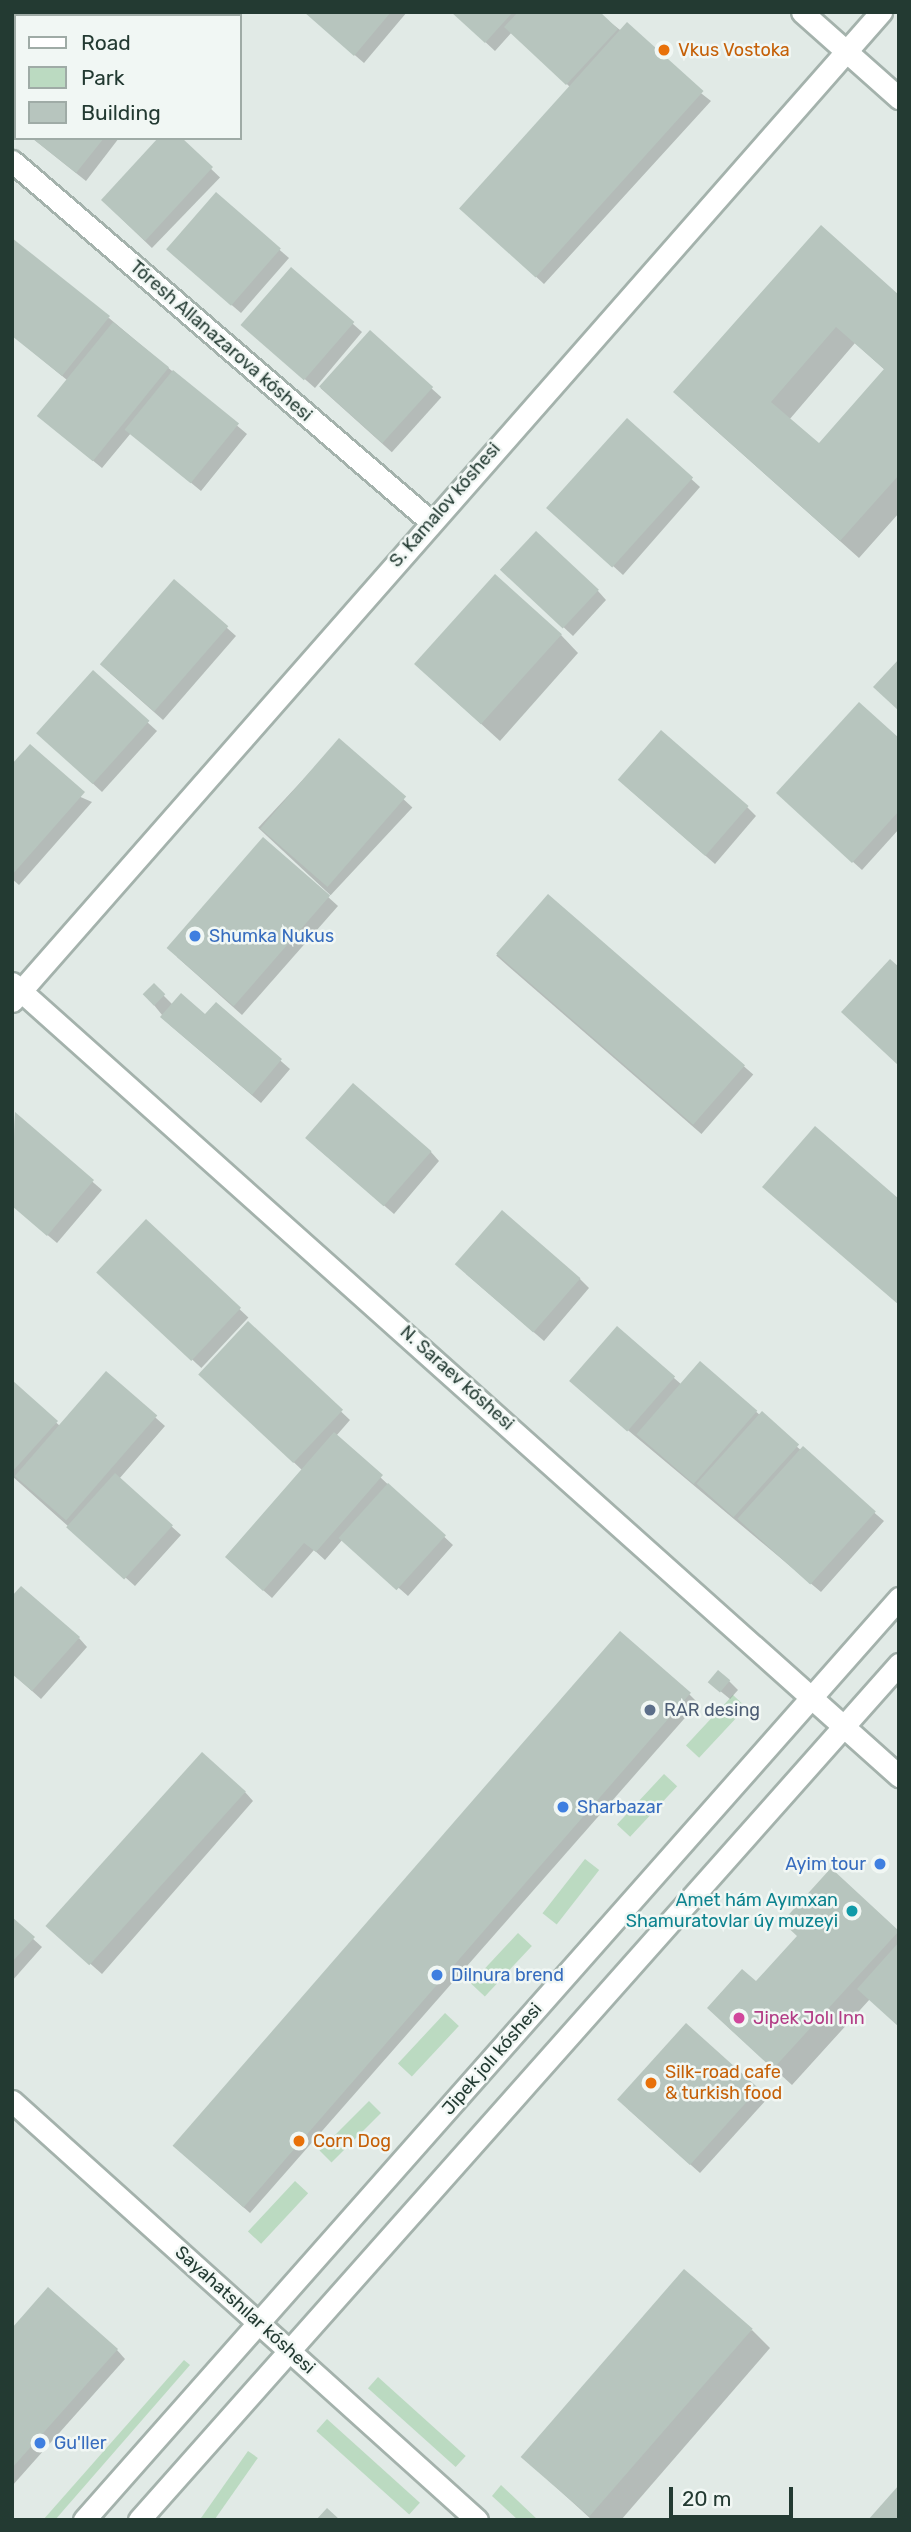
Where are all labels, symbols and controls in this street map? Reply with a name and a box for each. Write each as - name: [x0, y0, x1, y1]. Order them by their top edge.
- legend: [14, 14, 242, 140]
- text: Road: [81, 30, 131, 55]
- place label: Vkus Vostoka: [678, 39, 790, 61]
- marker: Vkus Vostoka: [656, 42, 672, 58]
- text: Park: [81, 65, 125, 90]
- text: Building: [81, 100, 161, 125]
- street label: Tóresh Allanazarova kóshesi: [125, 256, 317, 426]
- street label: S. Kamalov kóshesi: [385, 438, 505, 572]
- place label: Shumka Nukus: [209, 925, 334, 947]
- marker: Shumka Nukus: [187, 928, 203, 944]
- street label: N. Saraev kóshesi: [395, 1321, 519, 1435]
- place label: RAR desing: [664, 1699, 760, 1721]
- marker: RAR desing: [642, 1702, 658, 1718]
- place label: Sharbazar: [577, 1796, 663, 1818]
- marker: Sharbazar: [555, 1799, 571, 1815]
- place label: Ayim tour: [785, 1853, 866, 1875]
- marker: Ayim tour: [872, 1856, 888, 1872]
- place label: Amet hám Ayımxan Shamuratovlar úy muzeyi: [625, 1890, 838, 1932]
- marker: Amet hám Ayımxan Shamuratovlar úy muzeyi: [844, 1903, 860, 1919]
- place label: Dilnura brend: [451, 1964, 564, 1986]
- marker: Dilnura brend: [429, 1967, 445, 1983]
- street label: Jipek jolı kóshesi: [438, 1999, 546, 2119]
- place label: Jipek Jolı Inn: [753, 2007, 865, 2029]
- marker: Jipek Jolı Inn: [731, 2010, 747, 2026]
- place label: Silk-road cafe & turkish food: [665, 2062, 783, 2104]
- marker: Silk-road cafe & turkish food: [643, 2075, 659, 2091]
- place label: Corn Dog: [313, 2130, 391, 2152]
- marker: Corn Dog: [291, 2133, 307, 2149]
- street label: Sayahatshılar kóshesi: [170, 2241, 320, 2379]
- place label: Gu'ller: [54, 2432, 107, 2454]
- marker: Gu'ller: [32, 2435, 48, 2451]
- scale bar: [673, 2472, 797, 2516]
- text: 20 m: [682, 2486, 731, 2511]

